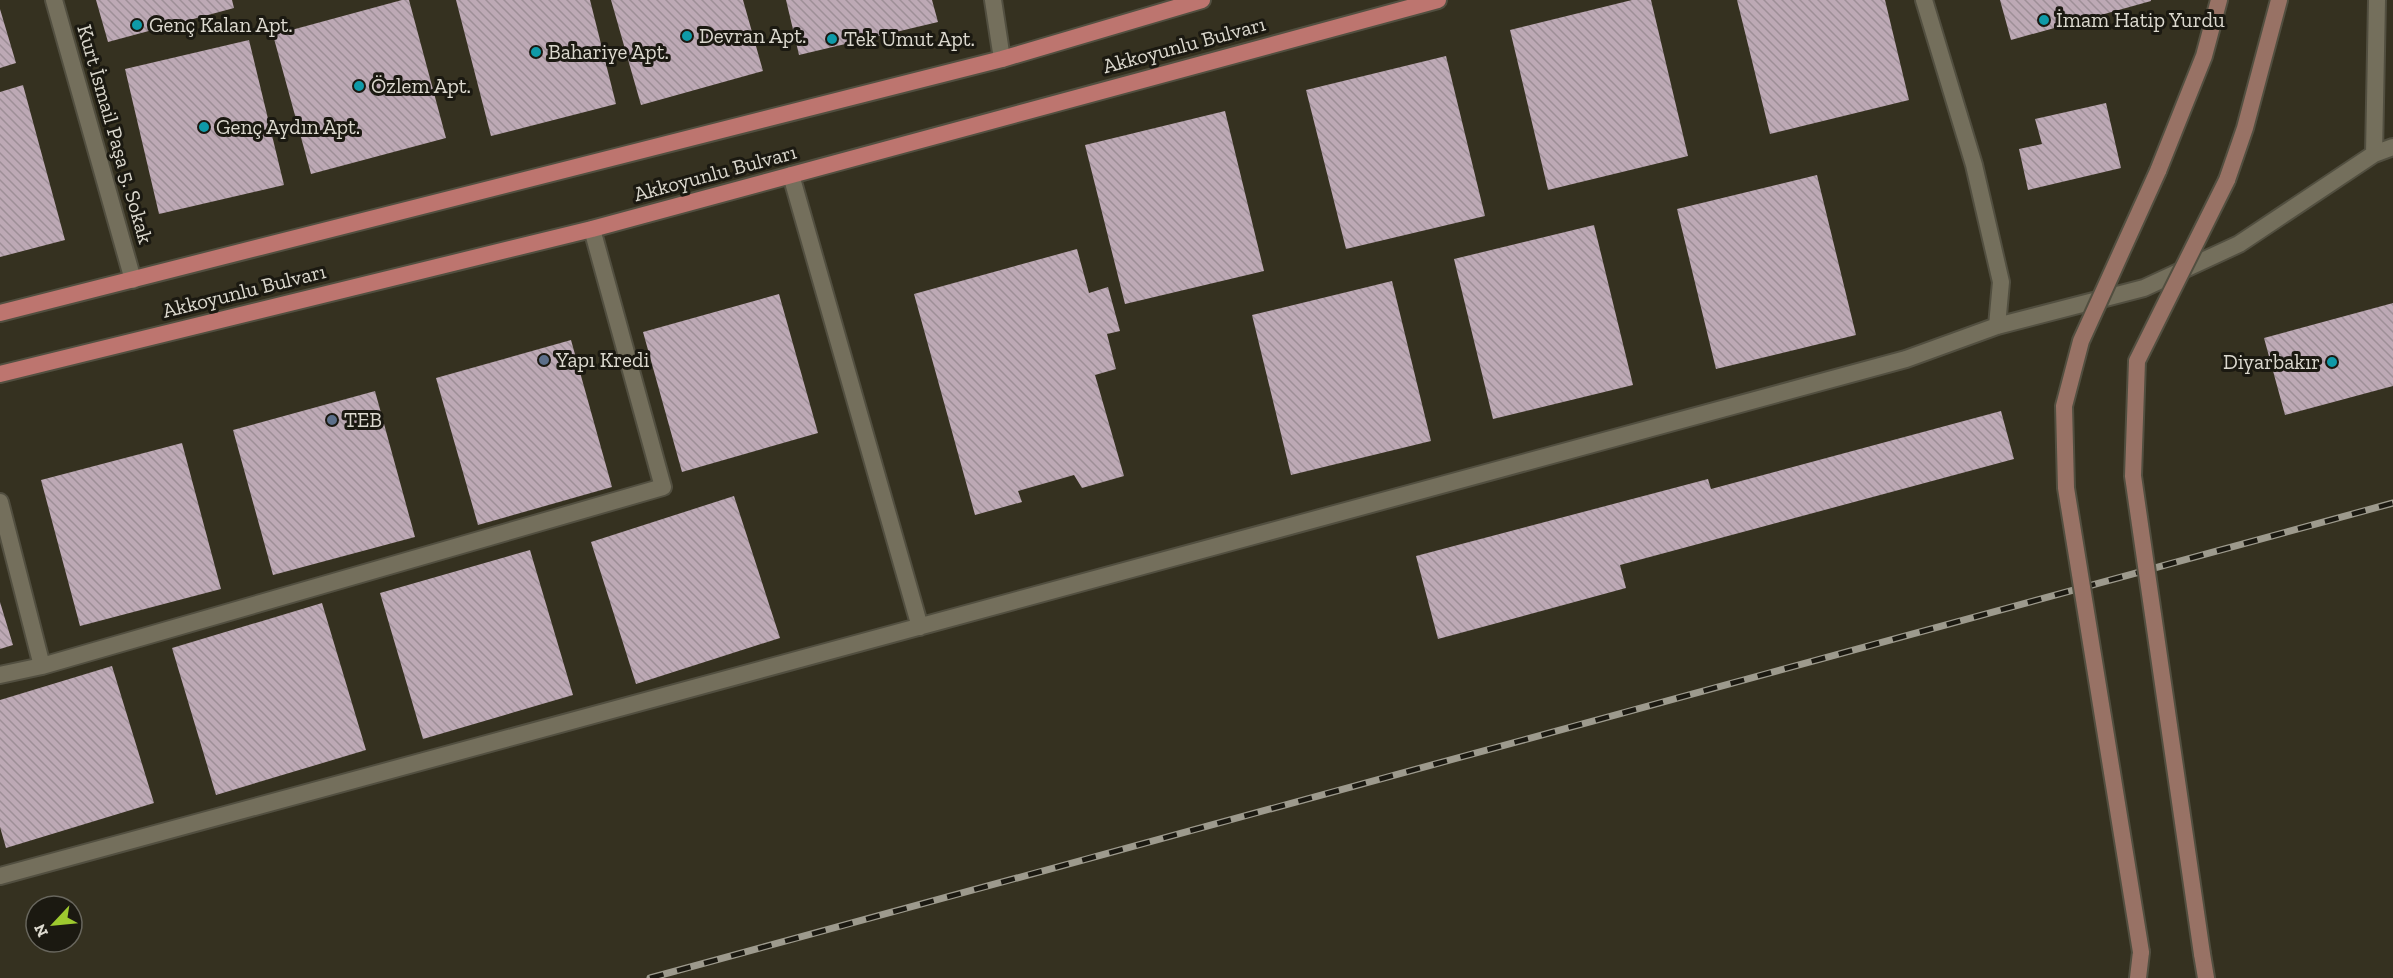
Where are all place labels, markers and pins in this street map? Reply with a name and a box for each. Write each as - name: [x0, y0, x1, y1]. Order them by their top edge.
- place label: İmam Hatip Yurdu: [2056, 7, 2225, 32]
- place label: Genç Kalan Apt.: [149, 12, 293, 37]
- marker: İmam Hatip Yurdu: [2037, 13, 2051, 27]
- marker: Genç Kalan Apt.: [130, 18, 144, 32]
- place label: Devran Apt.: [699, 23, 806, 48]
- place label: Tek Umut Apt.: [844, 26, 975, 51]
- marker: Devran Apt.: [680, 29, 694, 43]
- marker: Tek Umut Apt.: [825, 32, 839, 46]
- place label: Bahariye Apt.: [548, 39, 669, 64]
- marker: Bahariye Apt.: [529, 45, 543, 59]
- place label: Özlem Apt.: [371, 73, 471, 98]
- marker: Özlem Apt.: [352, 79, 366, 93]
- place label: Genç Aydın Apt.: [216, 114, 360, 139]
- marker: Genç Aydın Apt.: [197, 120, 211, 134]
- place label: Yapı Kredi: [555, 347, 649, 372]
- place label: Diyarbakır: [2223, 349, 2320, 374]
- marker: Yapı Kredi: [537, 353, 551, 367]
- marker: Diyarbakır: [2325, 355, 2339, 369]
- place label: TEB: [344, 407, 382, 432]
- marker: TEB: [325, 413, 339, 427]

